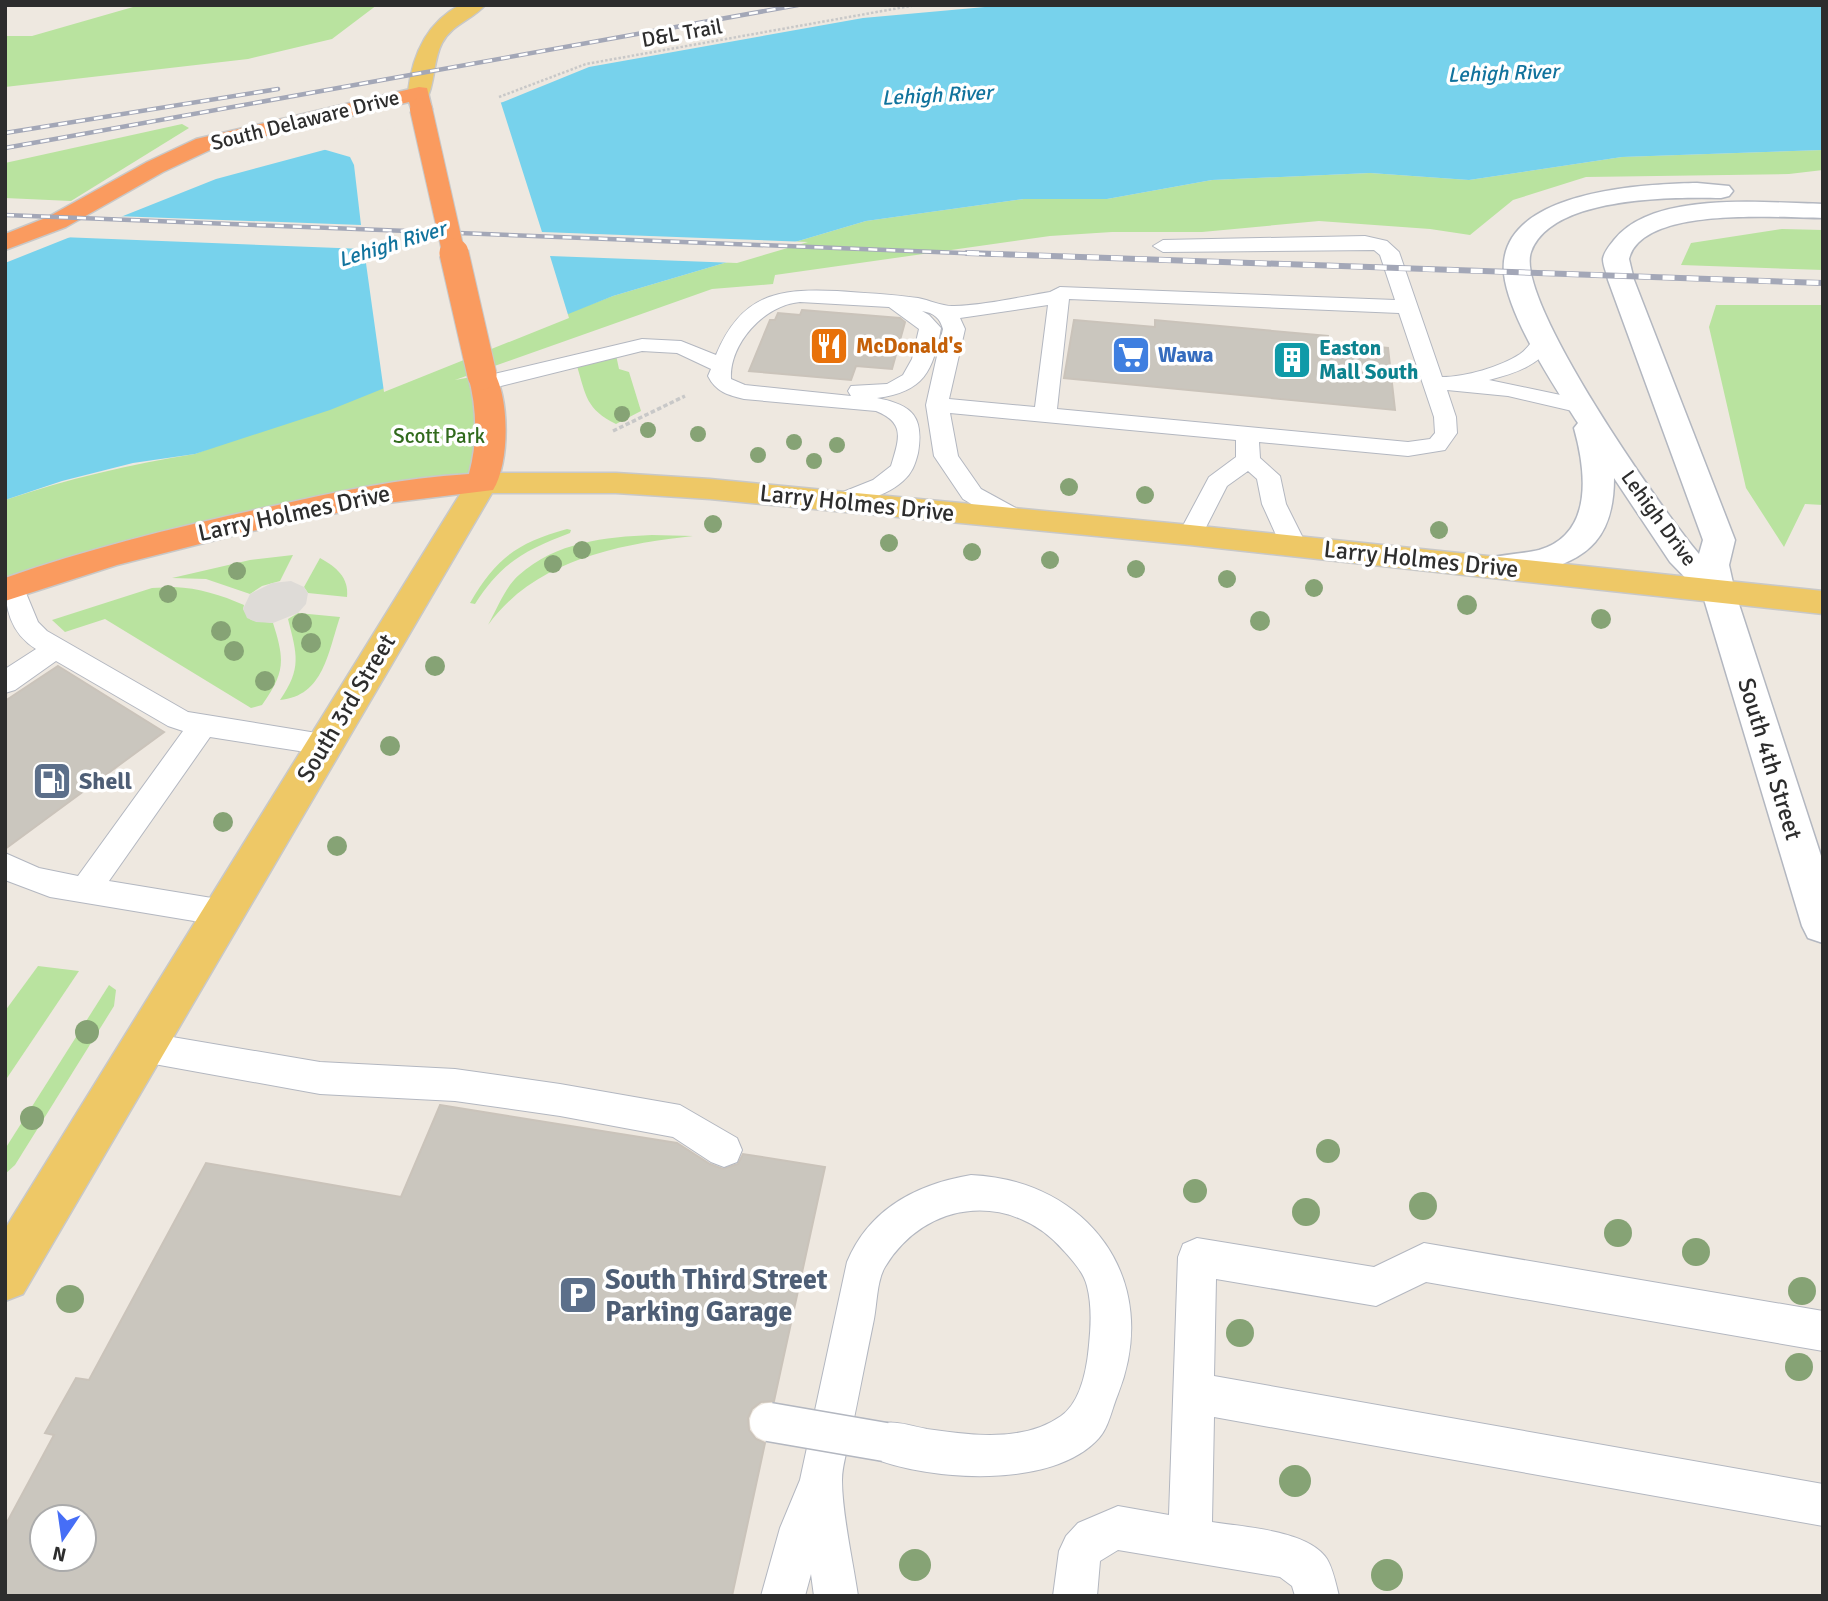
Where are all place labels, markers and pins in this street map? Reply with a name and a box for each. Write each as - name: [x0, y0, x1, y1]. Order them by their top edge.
- restaurant icon: McDonald's: [808, 325, 850, 367]
- place label: McDonald's: [856, 333, 963, 359]
- supermarket icon: Wawa: [1110, 334, 1152, 376]
- place label: Easton Mall South: [1319, 335, 1418, 385]
- building icon: Easton Mall South: [1271, 339, 1313, 381]
- place label: Wawa: [1158, 342, 1214, 368]
- fuel station icon: Shell: [31, 760, 73, 802]
- place label: Shell: [79, 766, 133, 796]
- place label: South Third Street Parking Garage: [605, 1263, 828, 1329]
- parking icon: South Third Street Parking Garage: [557, 1274, 599, 1316]

